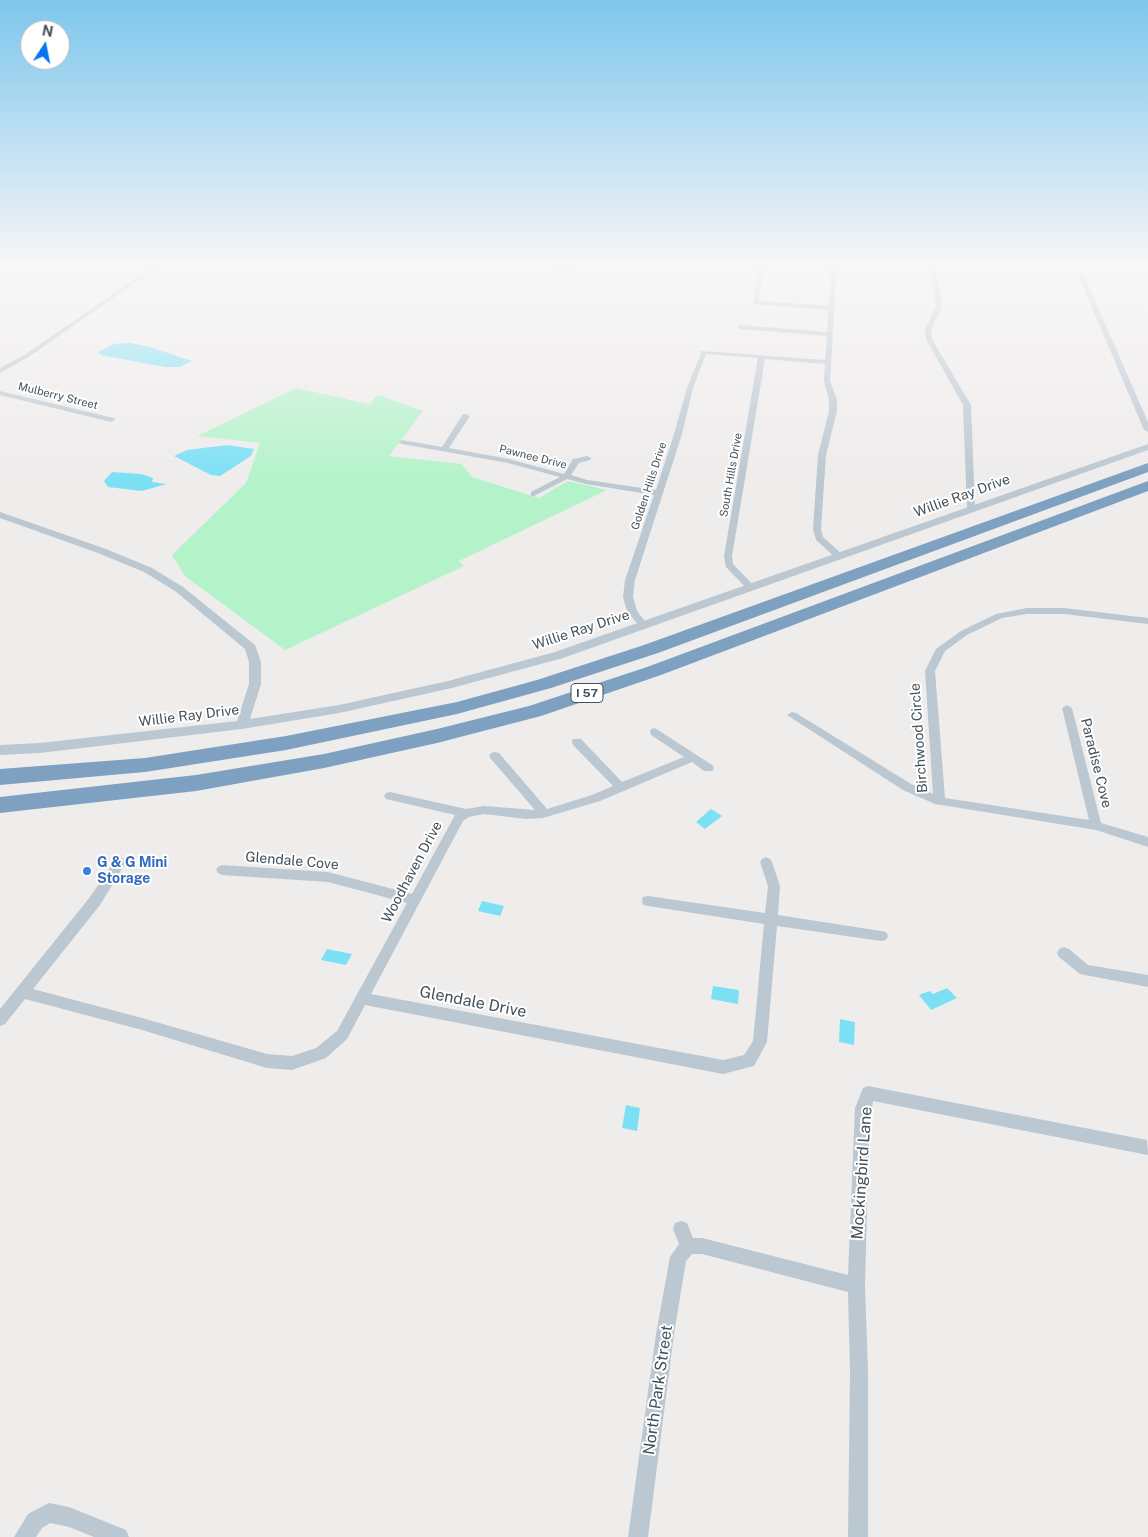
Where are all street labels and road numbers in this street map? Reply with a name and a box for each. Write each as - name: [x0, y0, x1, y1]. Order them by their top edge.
- street label: Mulberry Street: [17, 380, 99, 412]
- street label: South Hills Drive: [717, 432, 745, 518]
- street label: Golden Hills Drive: [629, 441, 669, 531]
- street label: Pawnee Drive: [498, 442, 568, 472]
- street label: Willie Ray Drive: [912, 471, 1012, 521]
- street label: Willie Ray Drive: [530, 606, 632, 654]
- street label: Birchwood Circle: [907, 683, 931, 793]
- road number: I 57: [571, 684, 603, 702]
- street label: Willie Ray Drive: [138, 701, 240, 731]
- street label: Paradise Cove: [1077, 716, 1115, 810]
- street label: Woodhaven Drive: [378, 818, 446, 926]
- street label: Glendale Cove: [245, 849, 339, 873]
- street label: Glendale Drive: [418, 982, 528, 1022]
- street label: Mockingbird Lane: [848, 1106, 876, 1240]
- street label: North Park Street: [639, 1324, 677, 1456]

